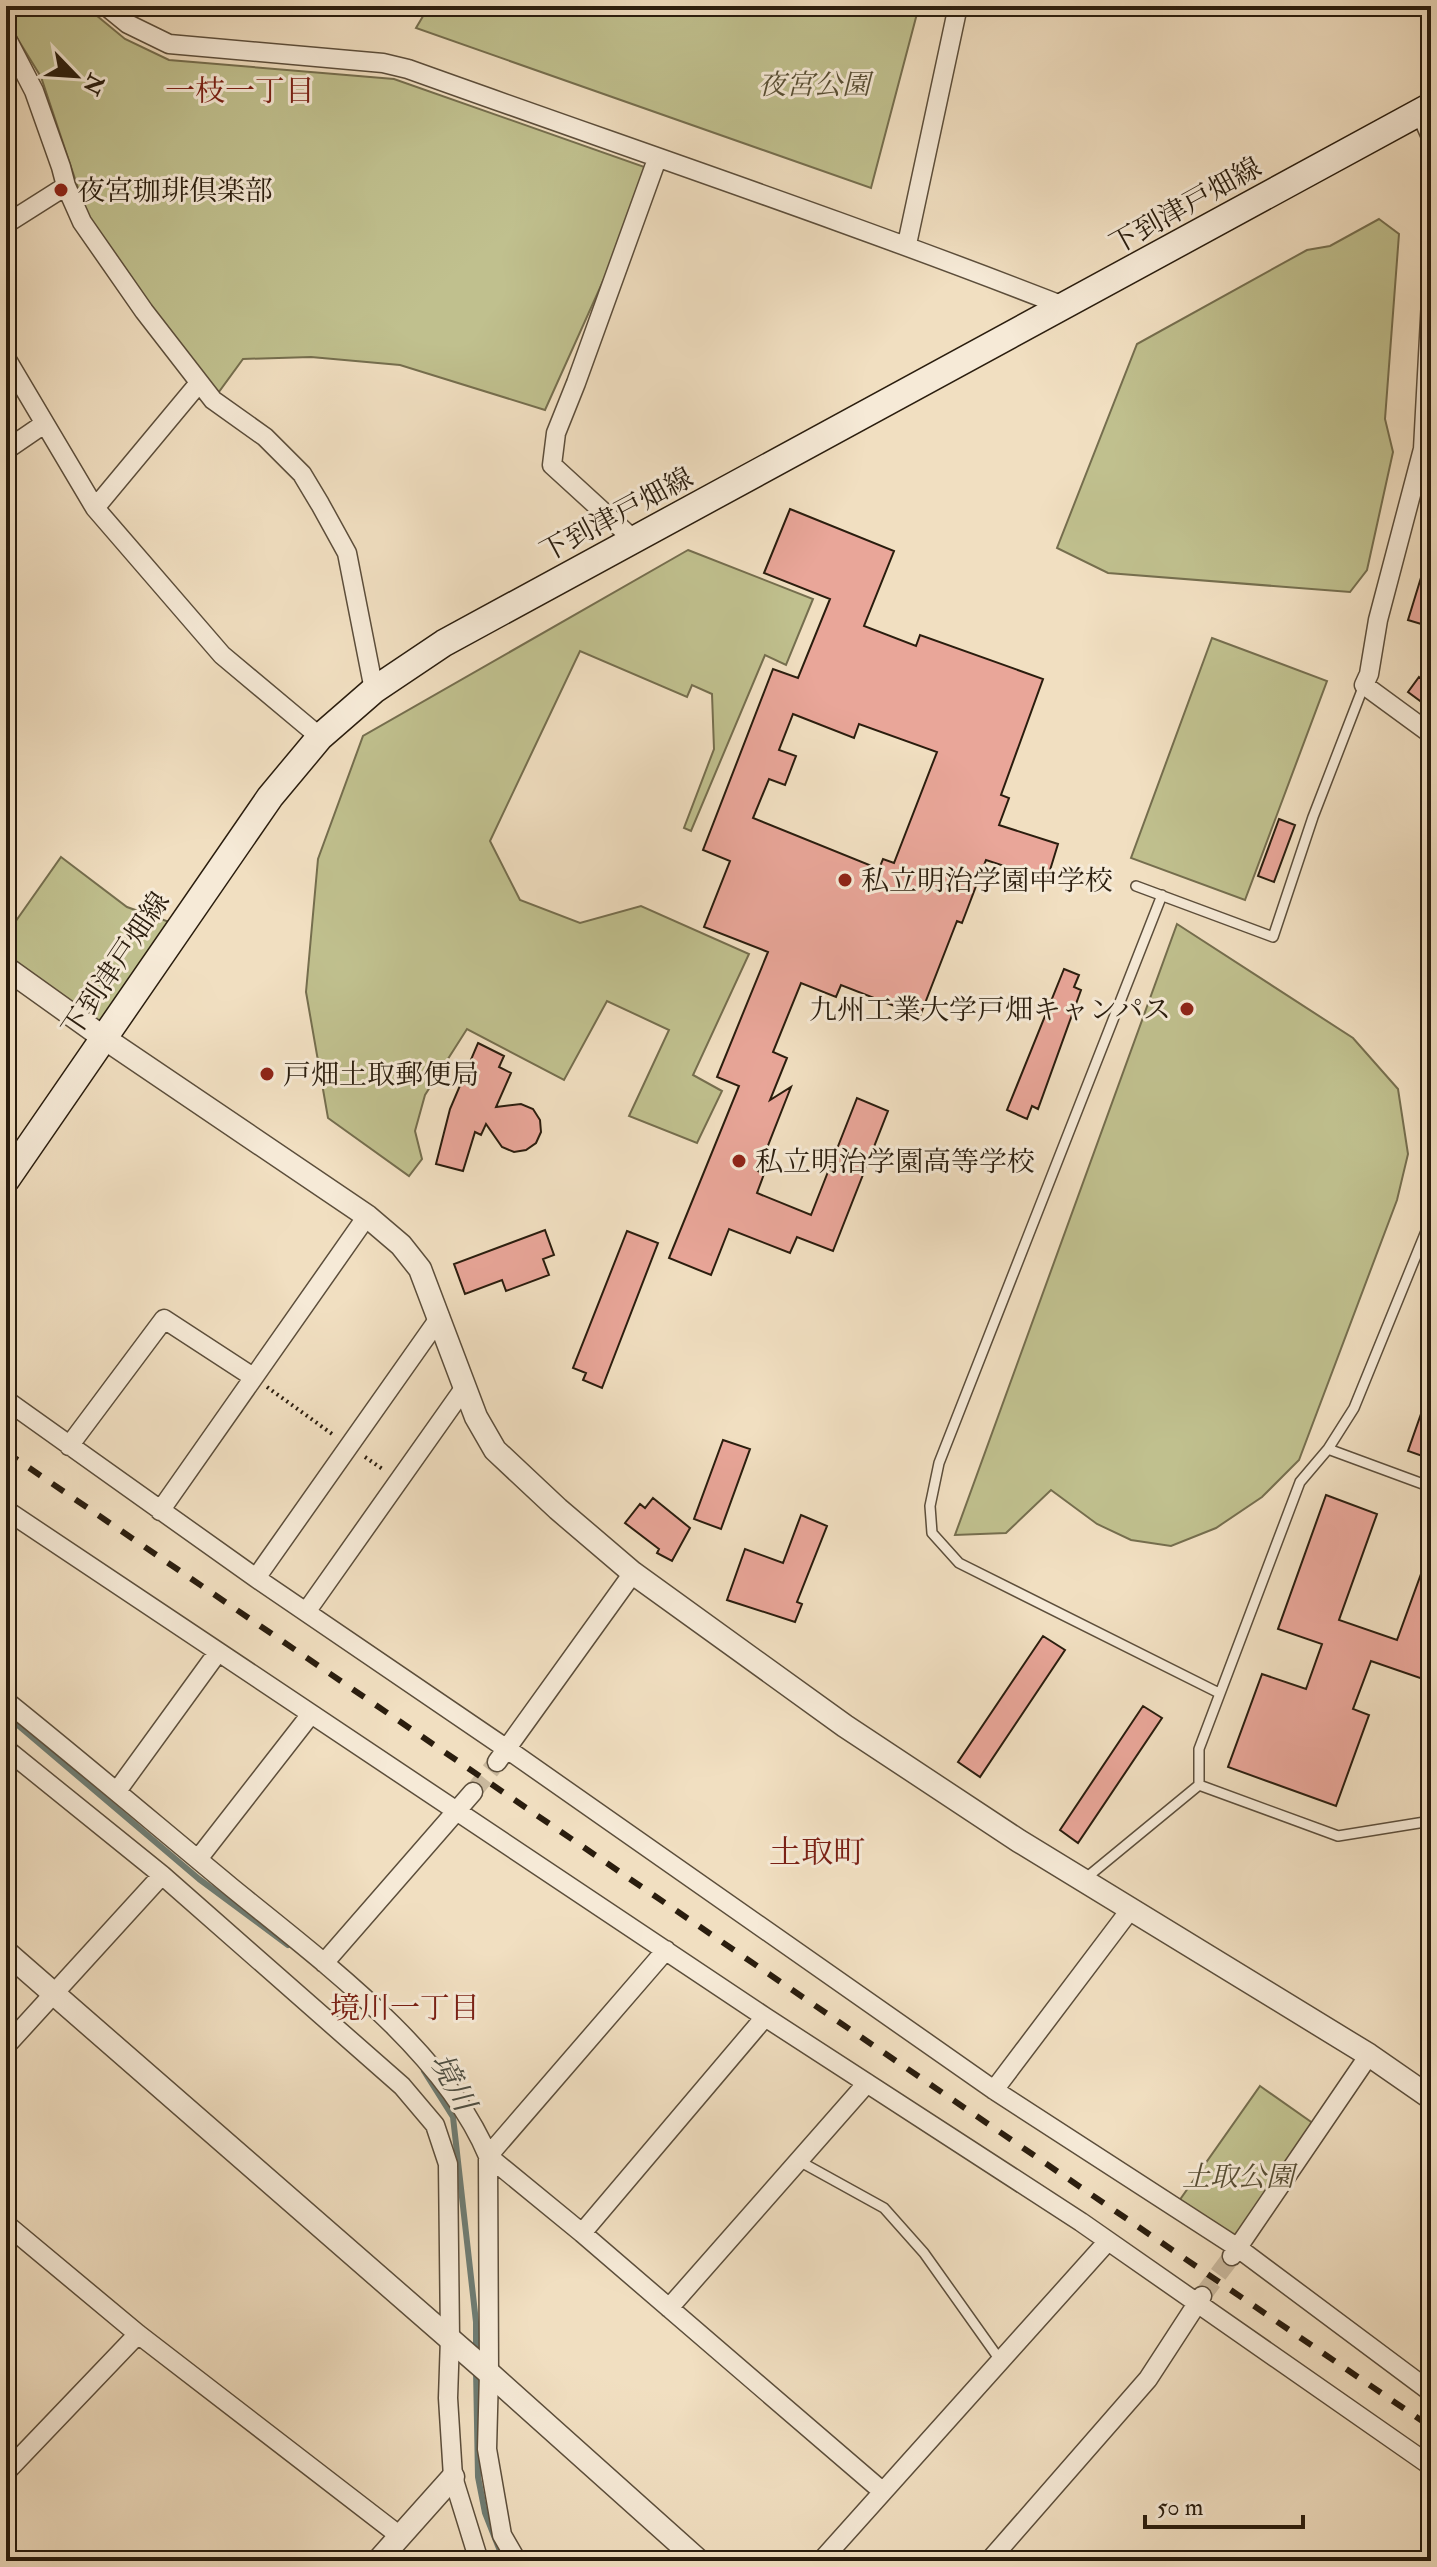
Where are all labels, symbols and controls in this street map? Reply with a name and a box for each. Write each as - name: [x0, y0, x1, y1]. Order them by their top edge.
- north arrow: [36, 36, 116, 116]
- text: N: [76, 68, 110, 99]
- park label: 夜宮公園: [758, 68, 874, 103]
- district label: 一枝一丁目: [165, 73, 315, 110]
- street label: 下到津戸畑線: [1104, 150, 1268, 262]
- place label: 夜宮珈琲倶楽部: [77, 174, 273, 209]
- marker: 夜宮珈琲倶楽部: [52, 181, 70, 199]
- street label: 下到津戸畑線: [534, 460, 699, 570]
- place label: 私立明治学園中学校: [861, 864, 1113, 899]
- marker: 私立明治学園中学校: [836, 871, 854, 889]
- street label: 下到津戸畑線: [55, 885, 178, 1044]
- place label: 九州工業大学戸畑キャンパス: [809, 993, 1171, 1028]
- marker: 九州工業大学戸畑キャンパス: [1178, 1000, 1196, 1018]
- place label: 戸畑土取郵便局: [283, 1058, 479, 1093]
- marker: 戸畑土取郵便局: [258, 1065, 276, 1083]
- place label: 私立明治学園高等学校: [755, 1145, 1035, 1180]
- marker: 私立明治学園高等学校: [730, 1152, 748, 1170]
- district label: 土取町: [769, 1833, 865, 1873]
- district label: 境川一丁目: [330, 1990, 480, 2027]
- water label: 境川: [422, 2047, 484, 2120]
- park label: 土取公園: [1182, 2160, 1298, 2195]
- scale bar: [1145, 2479, 1303, 2529]
- text: 50 m: [1157, 2492, 1204, 2523]

